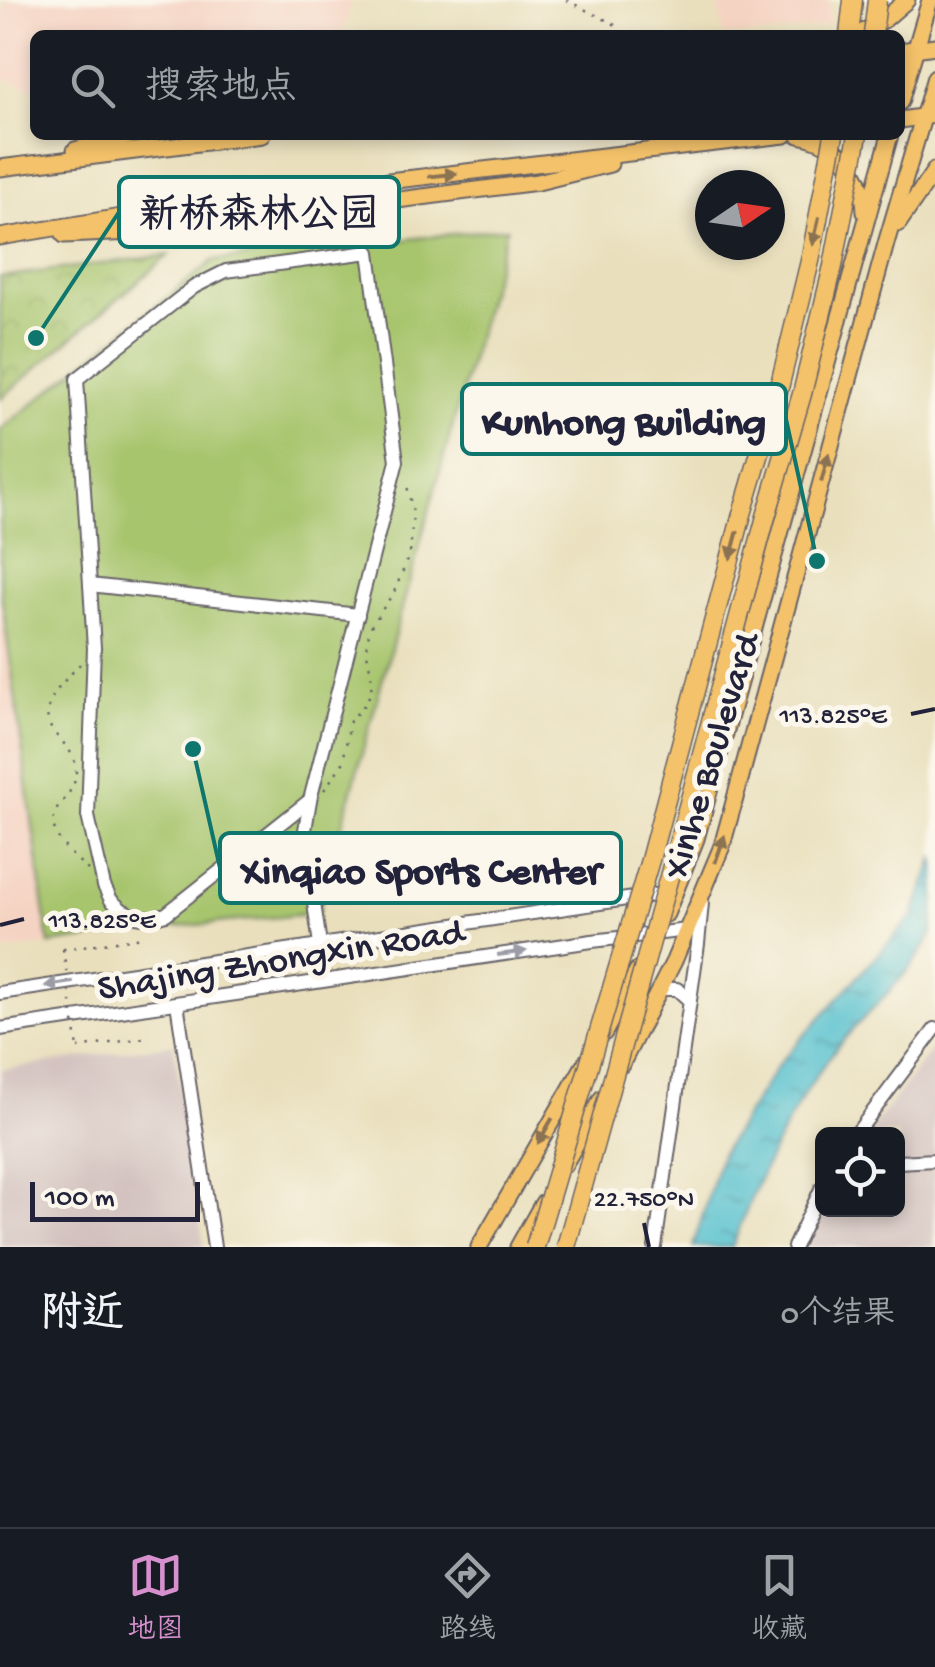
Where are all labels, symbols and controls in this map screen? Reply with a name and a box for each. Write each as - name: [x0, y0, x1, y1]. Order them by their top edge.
- search box: [30, 30, 905, 140]
- icon: search: [65, 58, 120, 113]
- text: 搜索地点: [145, 68, 297, 112]
- one-way arrow: [428, 167, 459, 183]
- north arrow: [695, 170, 785, 260]
- callout: 新桥森林公园: [119, 177, 399, 247]
- text: 新桥森林公园: [139, 192, 379, 242]
- one-way arrow: [807, 216, 823, 247]
- callout: Kunhong Building: [462, 384, 786, 454]
- text: Kunhong Building: [481, 402, 766, 449]
- one-way arrow: [818, 452, 834, 483]
- one-way arrow: [725, 530, 741, 561]
- street label: Xinhe Boulevard: [656, 626, 774, 886]
- text: 113.825°E: [779, 704, 888, 733]
- callout: Xinqiao Sports Center: [220, 833, 621, 903]
- one-way arrow: [714, 833, 729, 863]
- text: Xinqiao Sports Center: [239, 851, 605, 898]
- text: 113.825°E: [48, 909, 157, 938]
- street label: Shajing Zhongxin Road: [95, 912, 470, 1014]
- one-way arrow: [496, 944, 528, 960]
- one-way arrow: [43, 976, 74, 992]
- one-way arrow: [536, 1117, 553, 1146]
- map controls: [815, 1127, 905, 1217]
- button: locate: [815, 1127, 905, 1217]
- scale bar: [30, 1177, 200, 1222]
- text: 100 m: [45, 1183, 115, 1216]
- text: 22.750°N: [594, 1187, 694, 1216]
- text: 附近: [40, 1293, 124, 1342]
- text: 0个结果: [781, 1297, 895, 1335]
- tab: 地图: [128, 1548, 184, 1648]
- tab: 路线: [439, 1548, 495, 1648]
- tab: 收藏: [751, 1548, 807, 1648]

